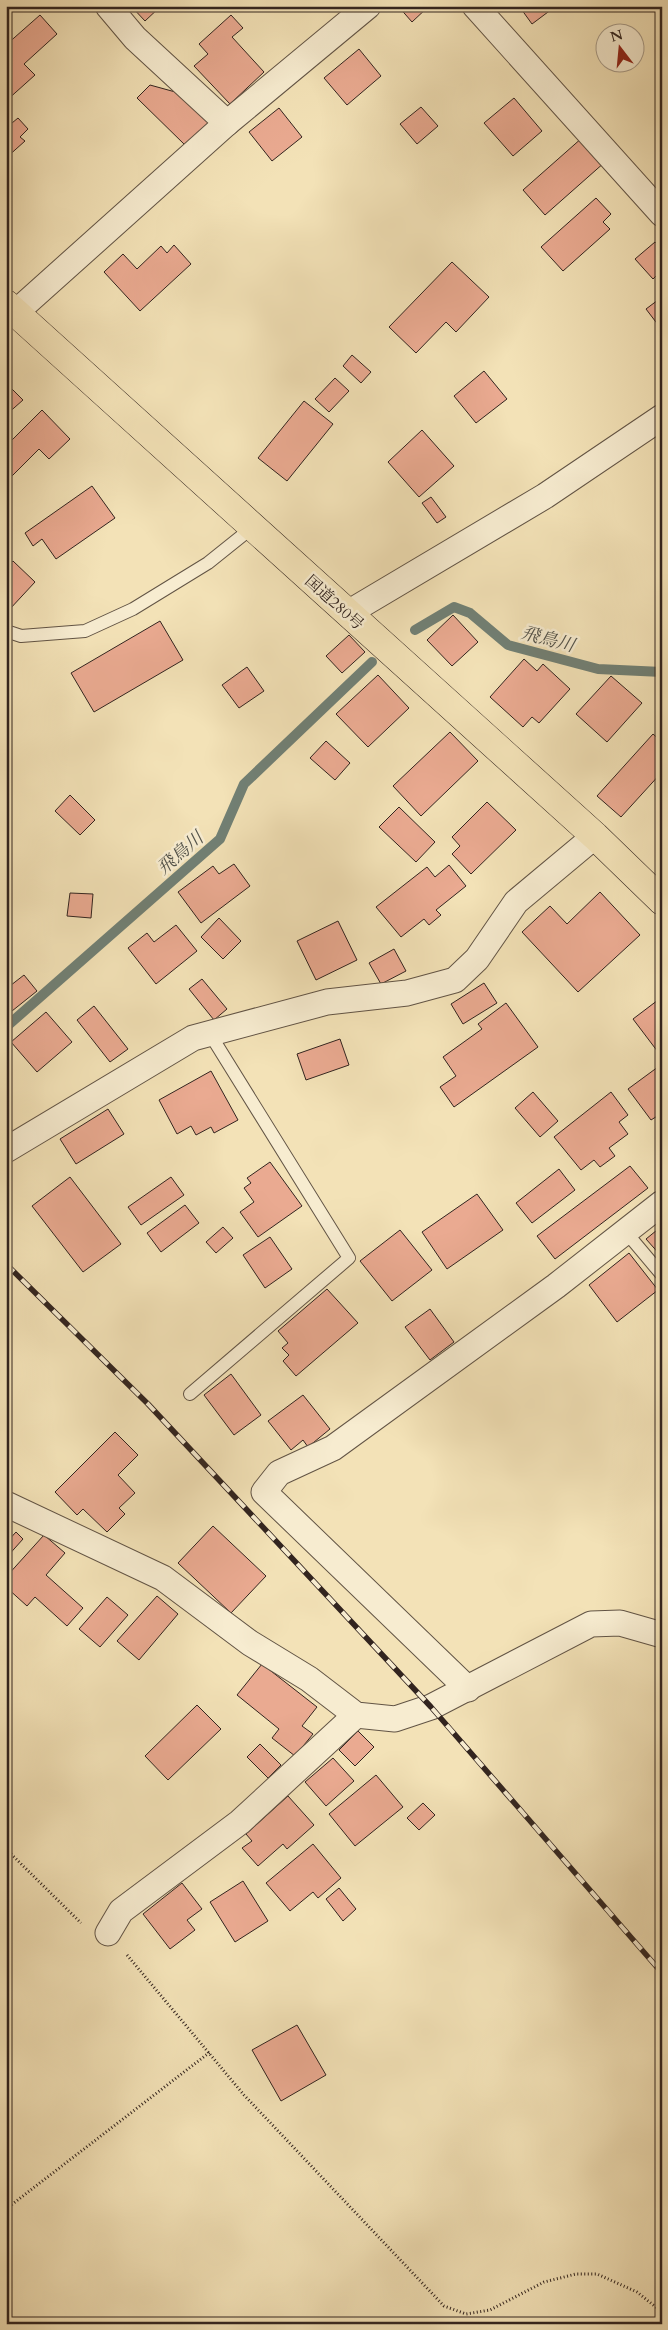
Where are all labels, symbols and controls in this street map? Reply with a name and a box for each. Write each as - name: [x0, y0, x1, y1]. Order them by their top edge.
- north arrow: [596, 22, 646, 72]
- text: N: [608, 25, 625, 47]
- street label: 国道280号: [300, 570, 369, 635]
- water label: 飛鳥川: [519, 620, 579, 659]
- water label: 飛鳥川: [152, 825, 210, 881]

